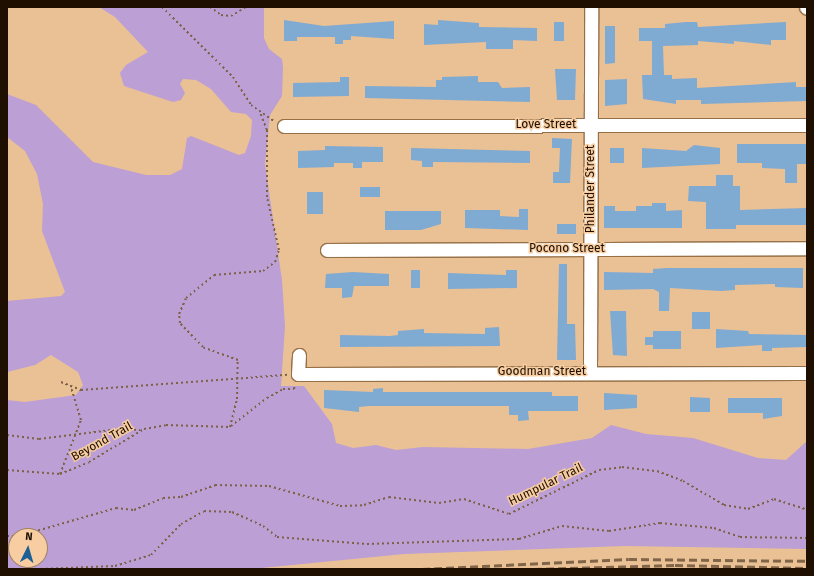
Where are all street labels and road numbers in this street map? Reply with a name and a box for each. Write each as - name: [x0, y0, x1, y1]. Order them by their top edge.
- street label: Love Street: [516, 118, 576, 132]
- street label: Philander Street: [584, 145, 598, 233]
- street label: Pocono Street: [529, 242, 605, 256]
- street label: Goodman Street: [498, 365, 586, 379]
- street label: Beyond Trail: [69, 419, 135, 465]
- street label: Humpular Trail: [507, 461, 585, 509]

